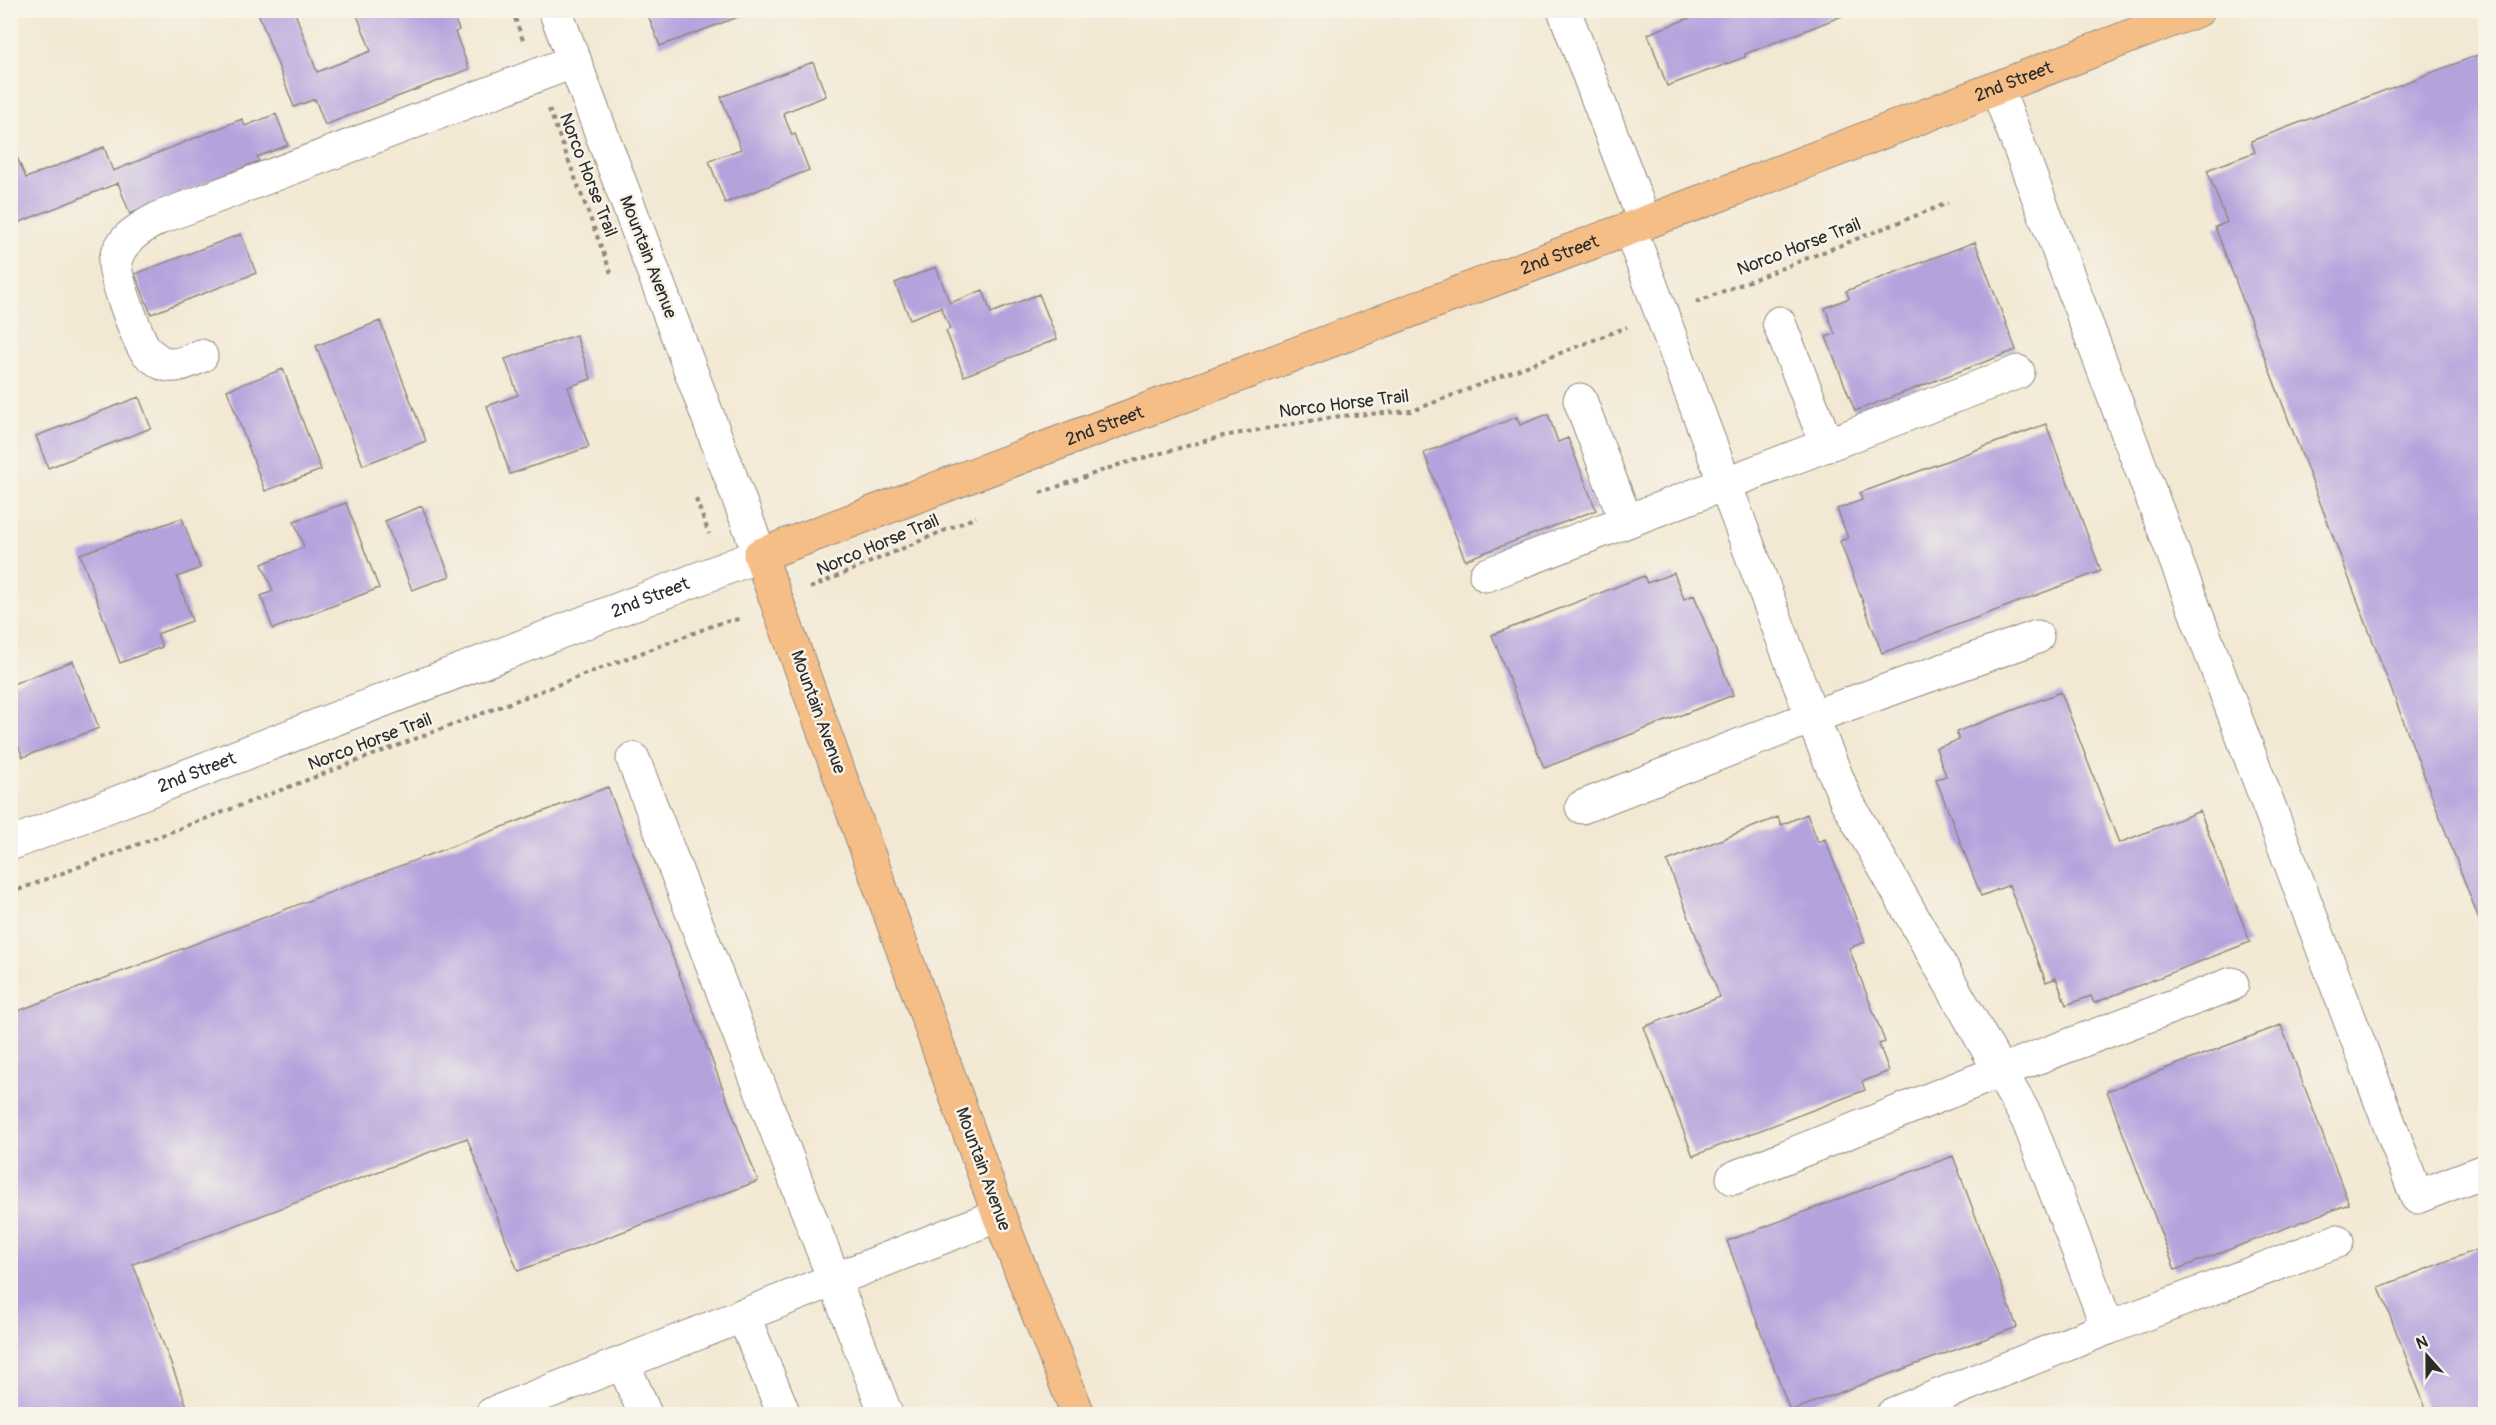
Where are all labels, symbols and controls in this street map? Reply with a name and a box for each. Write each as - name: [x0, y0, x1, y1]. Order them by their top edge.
- street label: 2nd Street: [1971, 56, 2056, 107]
- street label: Norco Horse Trail: [554, 110, 622, 240]
- street label: Mountain Avenue: [614, 192, 682, 322]
- street label: Norco Horse Trail: [1734, 213, 1864, 281]
- street label: 2nd Street: [1517, 229, 1602, 280]
- street label: Norco Horse Trail: [1278, 385, 1410, 423]
- street label: 2nd Street: [1062, 400, 1148, 451]
- street label: Norco Horse Trail: [813, 509, 943, 581]
- street label: 2nd Street: [608, 572, 693, 623]
- street label: Mountain Avenue: [785, 647, 851, 777]
- street label: Norco Horse Trail: [305, 708, 435, 776]
- street label: 2nd Street: [154, 746, 240, 798]
- street label: Mountain Avenue: [950, 1104, 1016, 1234]
- north arrow: [2397, 1326, 2457, 1386]
- text: N: [2413, 1332, 2431, 1354]

